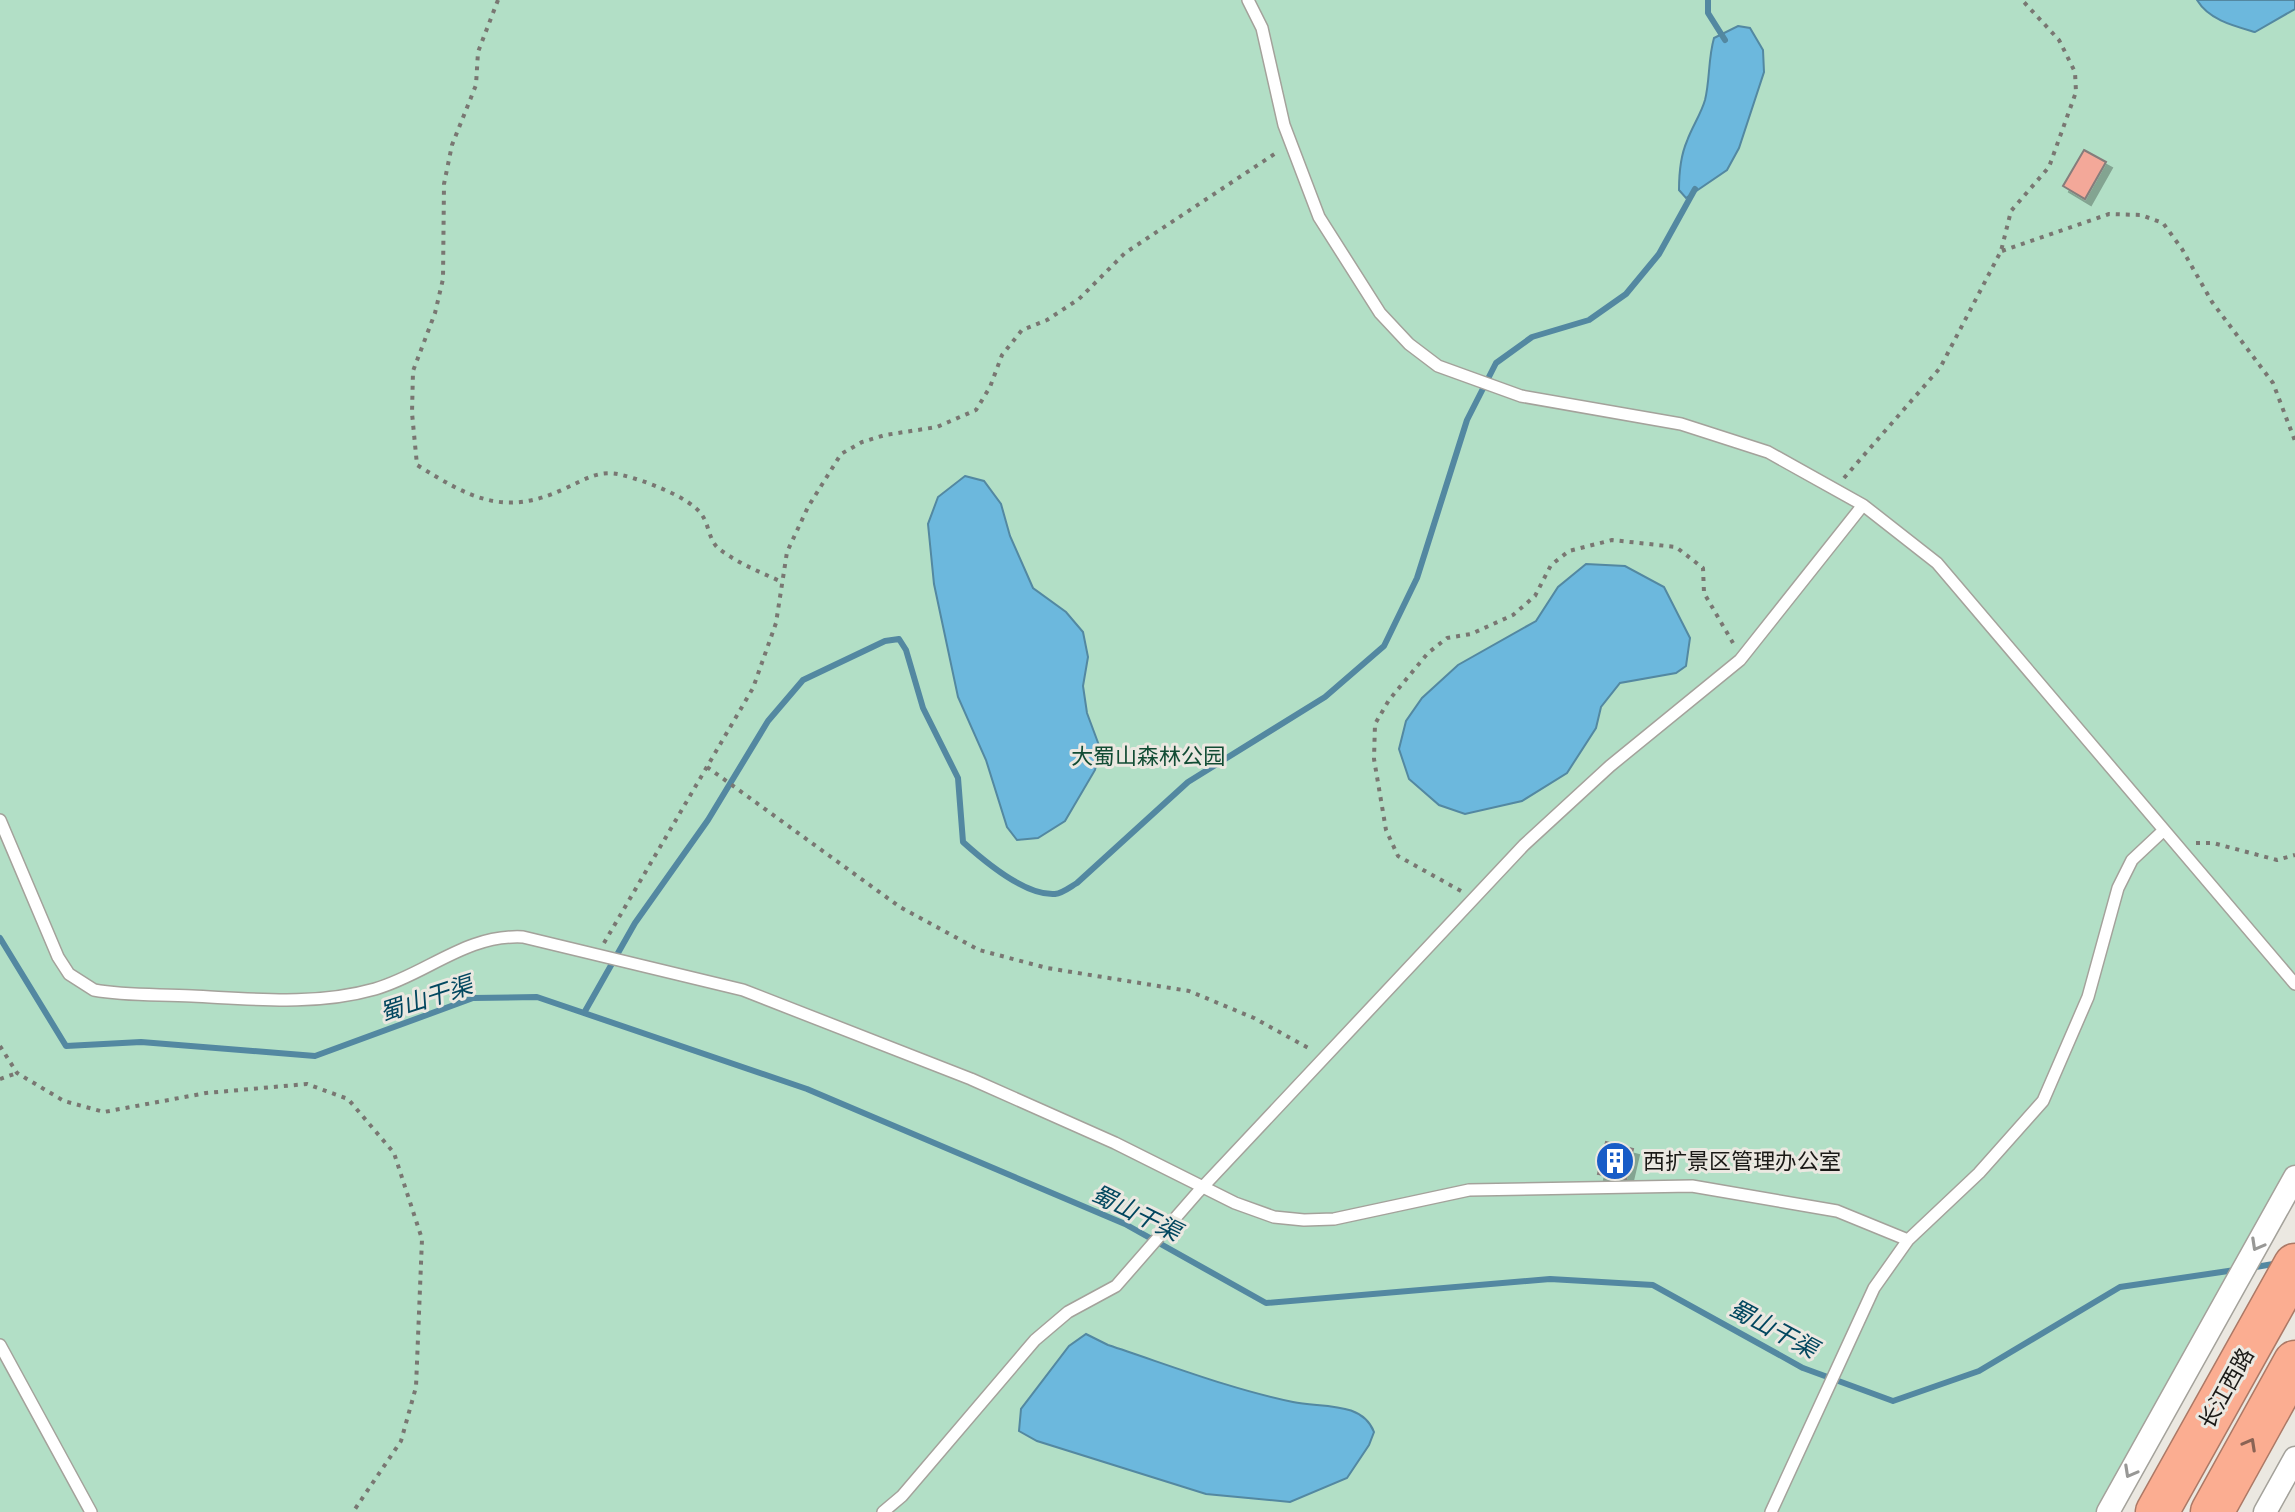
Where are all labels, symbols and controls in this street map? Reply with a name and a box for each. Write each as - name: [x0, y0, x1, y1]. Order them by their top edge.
- park label: 大蜀山森林公园: [1071, 743, 1225, 770]
- water label: 蜀山干渠: [376, 969, 479, 1028]
- building icon: 西扩景区管理办公室: [1594, 1140, 1636, 1182]
- place label: 西扩景区管理办公室: [1643, 1148, 1841, 1175]
- water label: 蜀山干渠: [1086, 1178, 1188, 1249]
- one-way arrow: [2251, 1237, 2267, 1251]
- water label: 蜀山干渠: [1724, 1293, 1825, 1366]
- street label: 长江西路: [2193, 1343, 2260, 1433]
- one-way arrow: [2240, 1438, 2256, 1453]
- one-way arrow: [2125, 1464, 2140, 1479]

